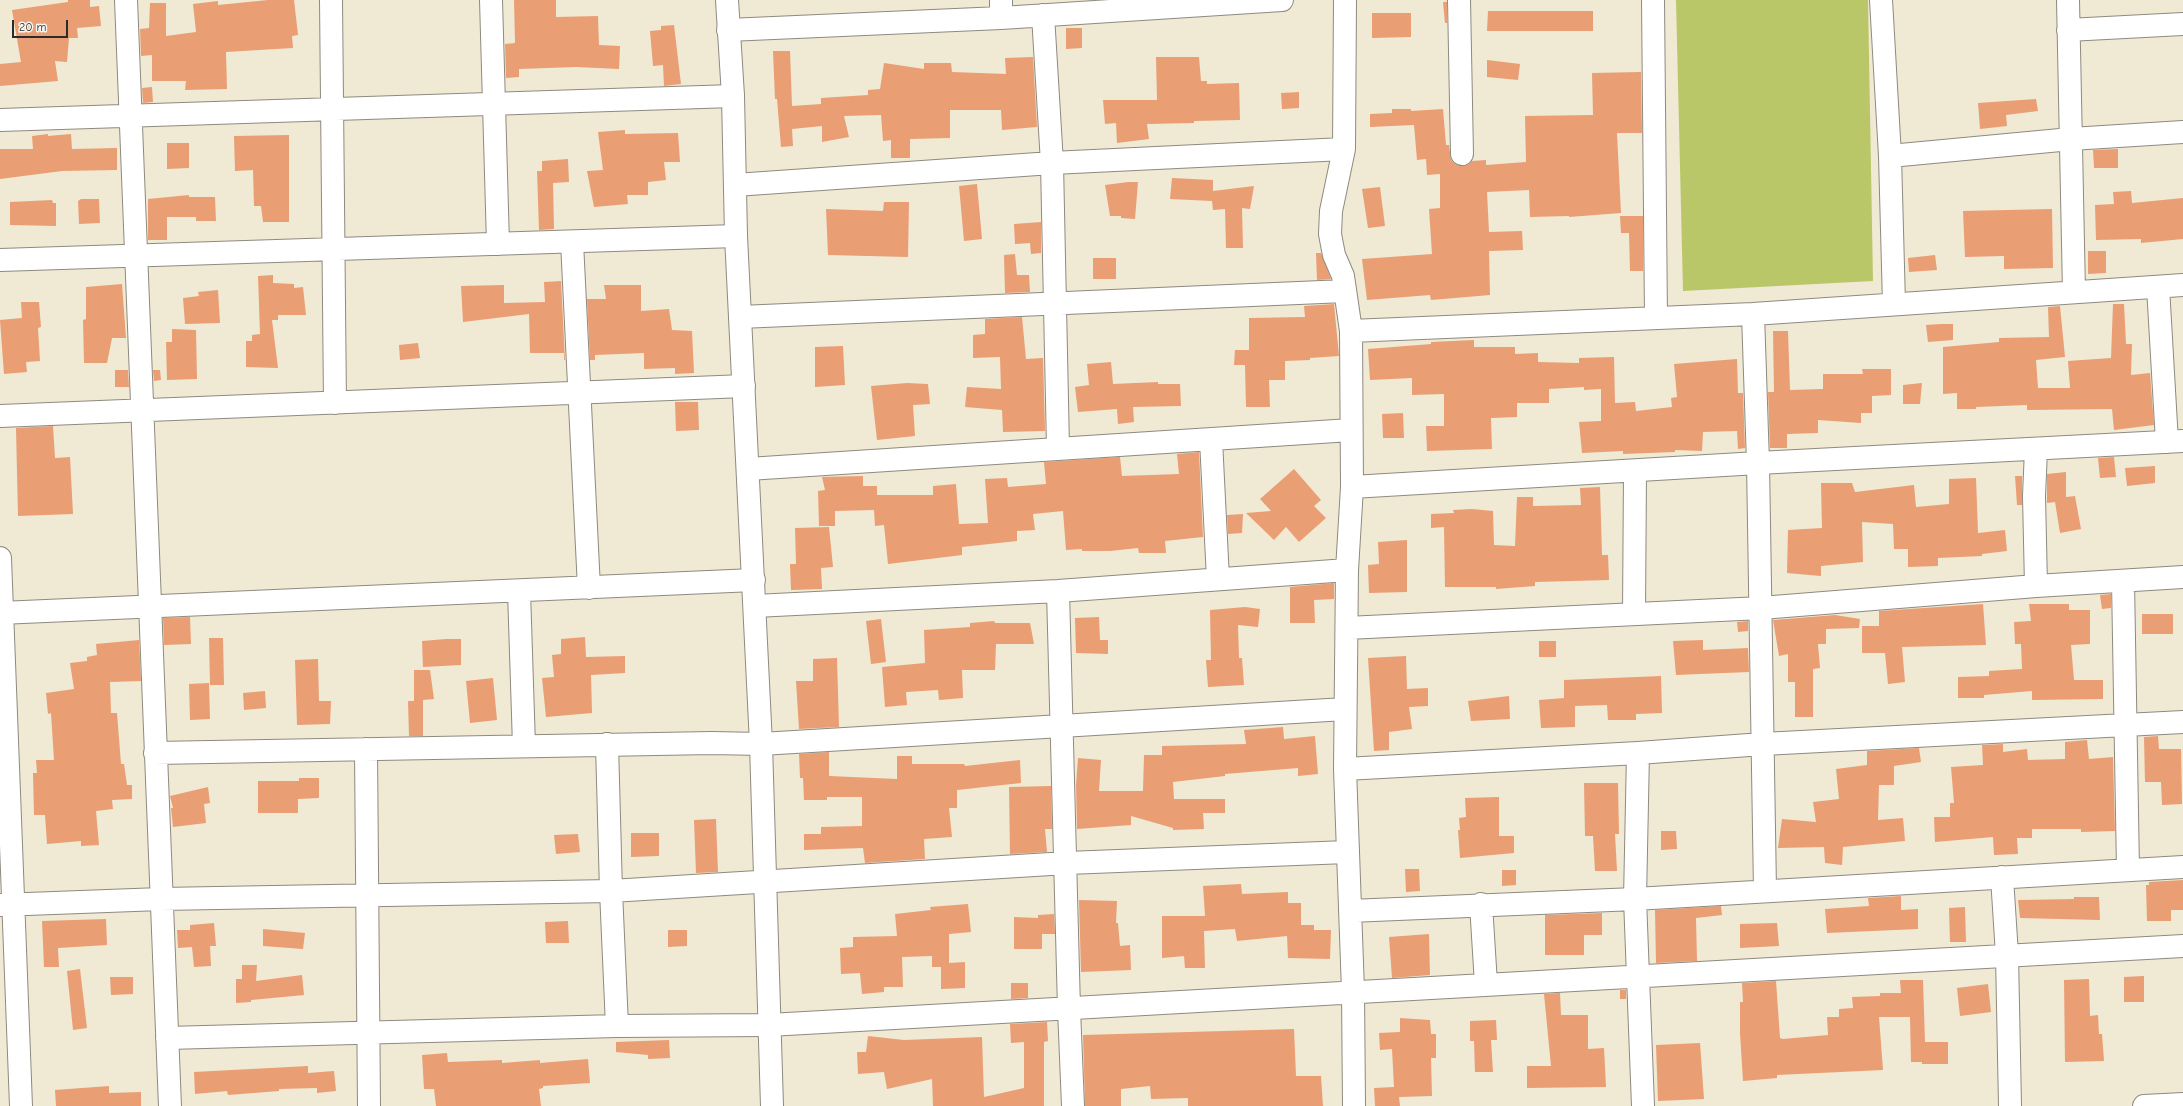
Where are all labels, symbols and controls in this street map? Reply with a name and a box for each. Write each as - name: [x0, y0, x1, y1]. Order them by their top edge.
- scale bar: [14, 12, 70, 38]
- text: 20 m: [19, 20, 47, 34]

